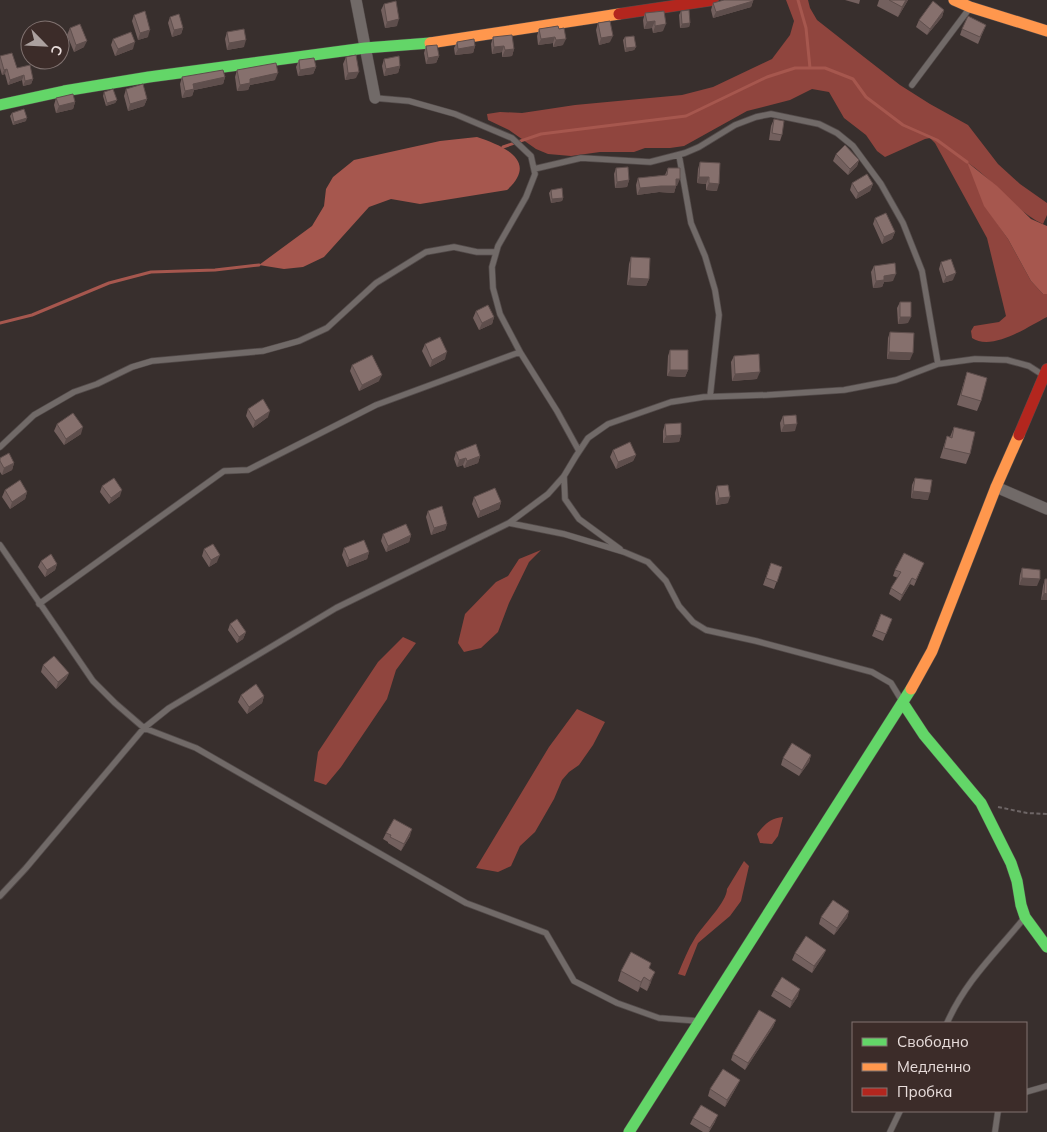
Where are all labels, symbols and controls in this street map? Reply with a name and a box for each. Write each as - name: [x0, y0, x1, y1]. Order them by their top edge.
- north arrow: [20, 20, 70, 70]
- text: С: [47, 42, 67, 58]
- legend: [852, 1022, 1027, 1112]
- text: Свободно: [897, 1032, 969, 1051]
- text: Медленно: [897, 1057, 971, 1076]
- text: Пробка: [897, 1082, 952, 1101]

